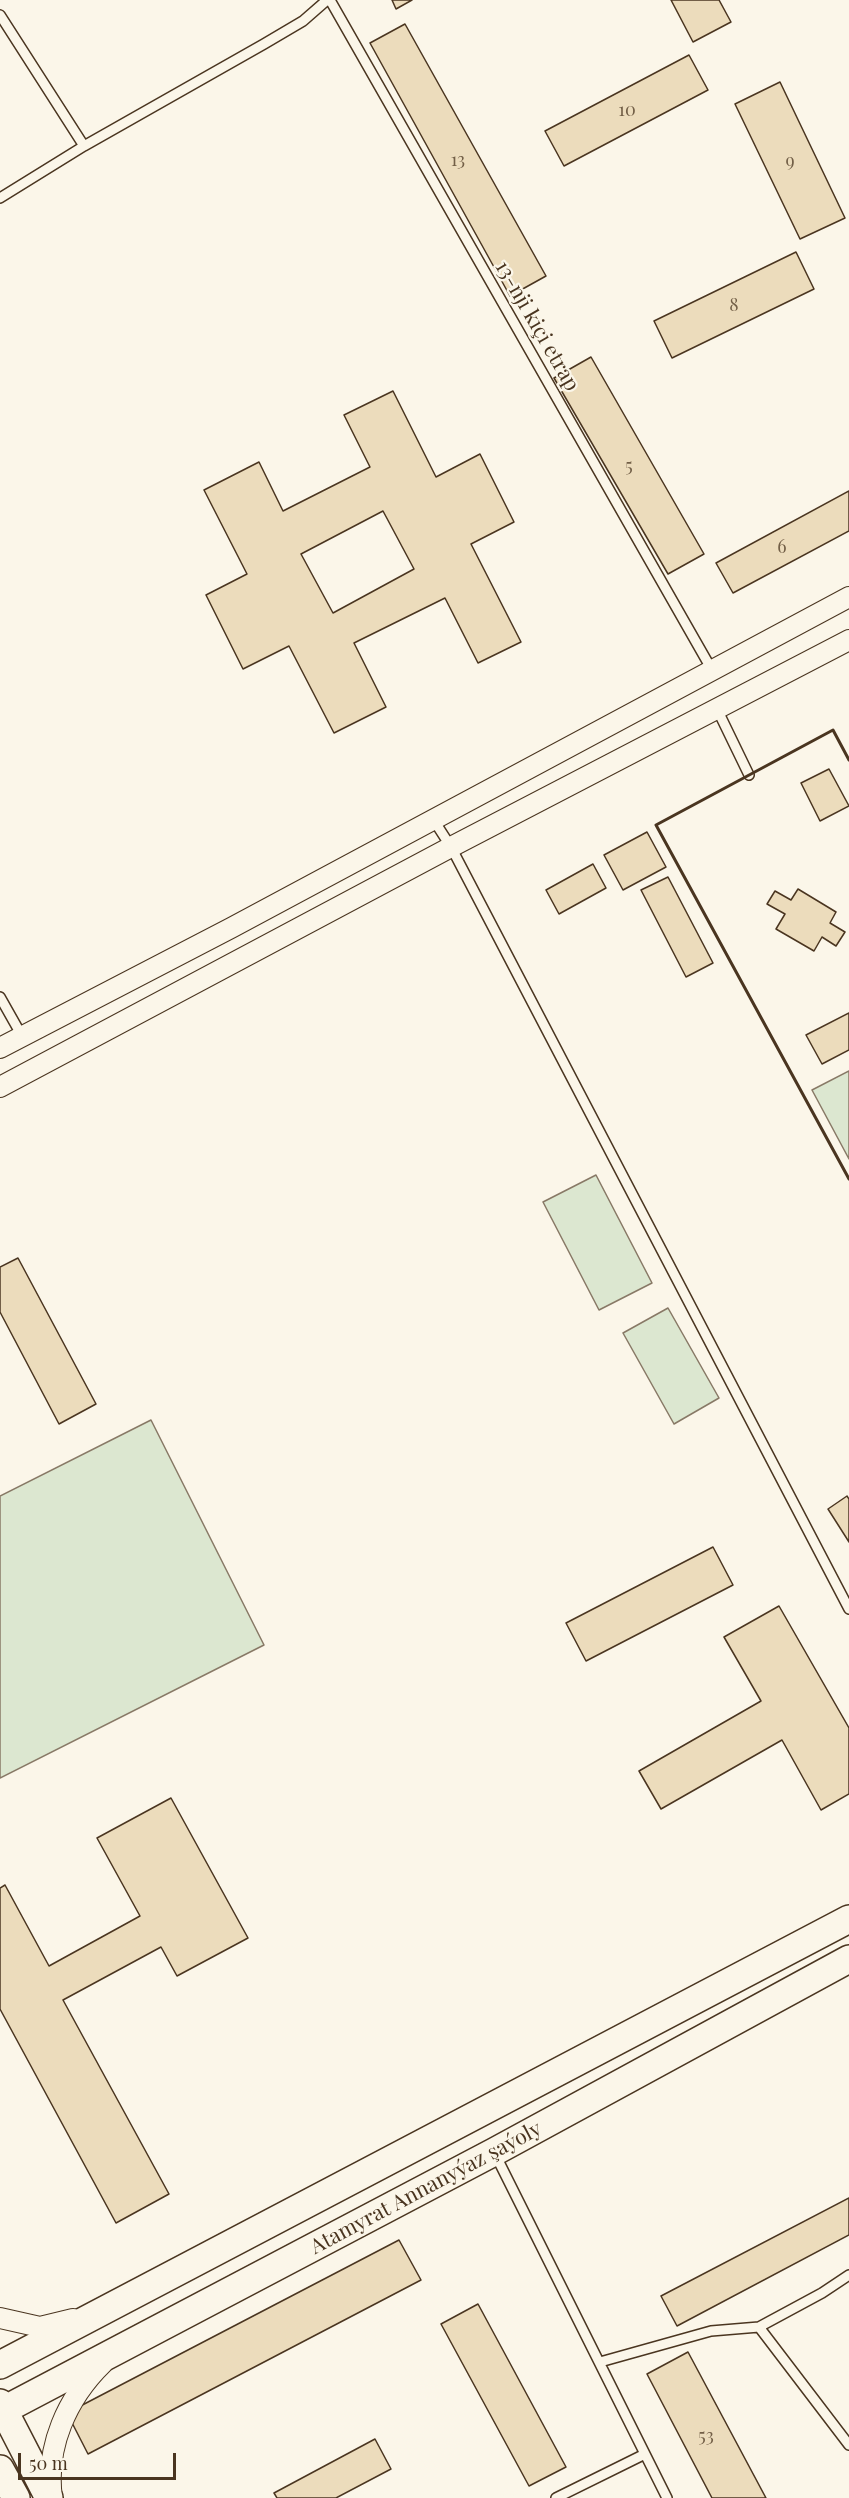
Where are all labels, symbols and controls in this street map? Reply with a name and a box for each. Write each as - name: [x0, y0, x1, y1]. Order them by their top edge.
- house number: 10: [618, 99, 636, 121]
- house number: 13: [451, 149, 465, 171]
- house number: 9: [785, 150, 795, 172]
- street label: 13-nji kiçi etrap: [490, 256, 584, 396]
- house number: 8: [729, 294, 739, 316]
- house number: 5: [625, 455, 633, 477]
- house number: 6: [777, 536, 787, 558]
- street label: Atamyrat Annanyýaz şaýoly: [306, 2116, 546, 2260]
- house number: 53: [698, 2425, 714, 2447]
- scale bar: [21, 2441, 178, 2479]
- text: 50 m: [29, 2451, 68, 2475]

